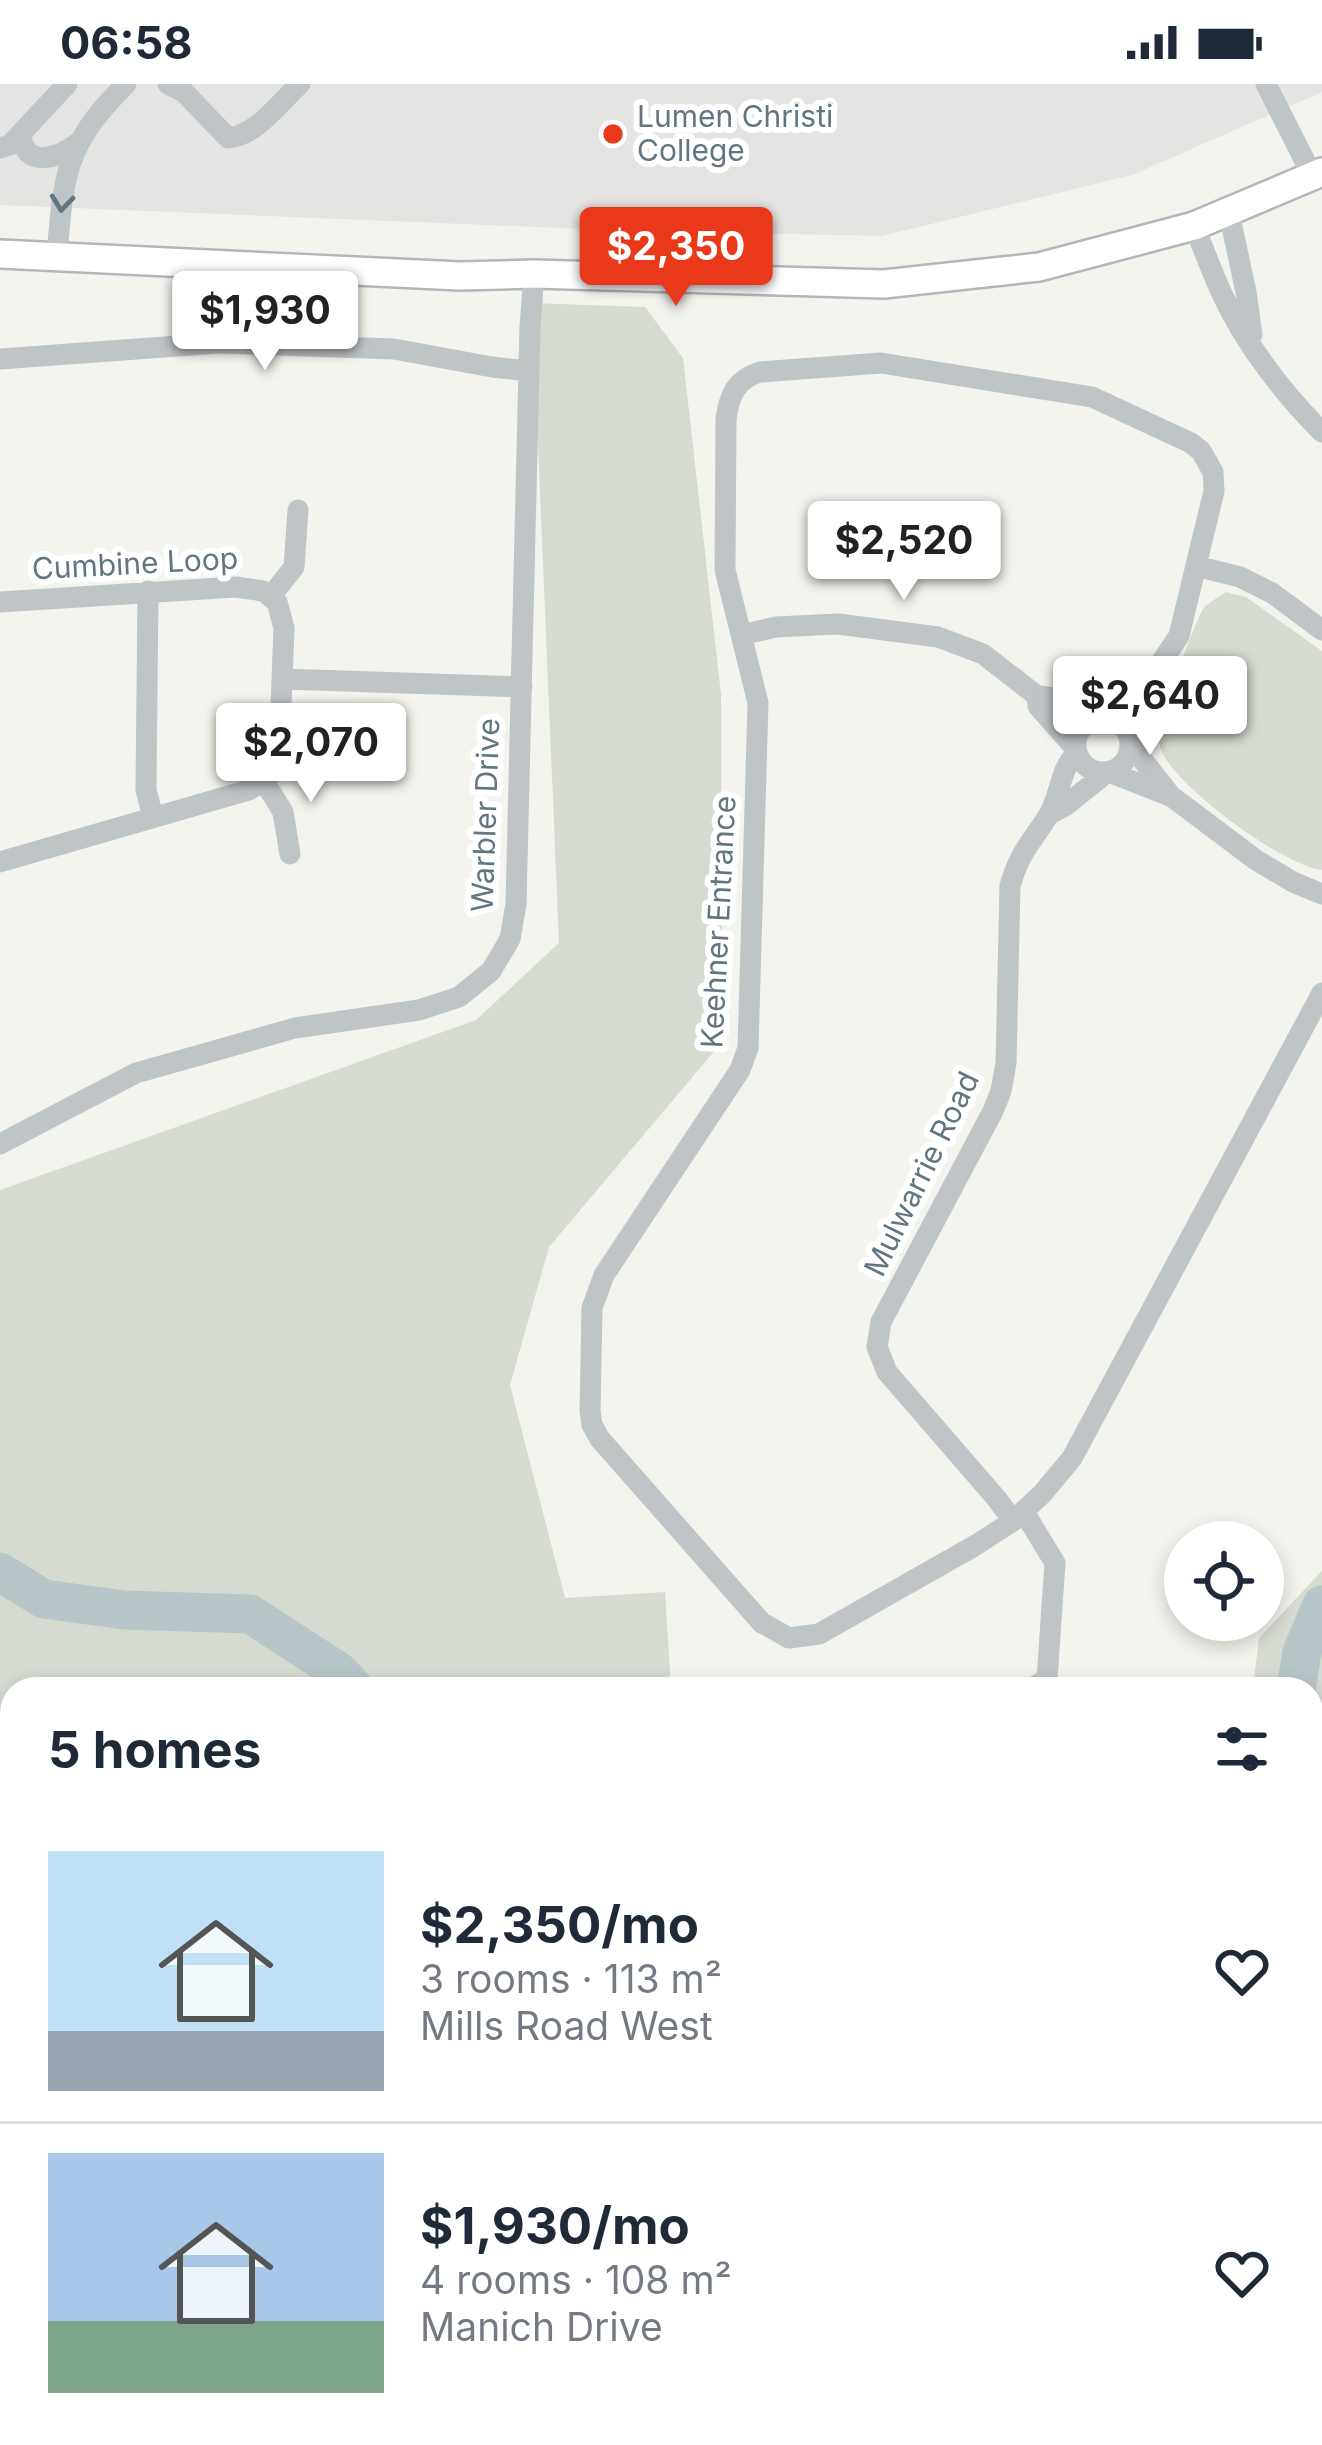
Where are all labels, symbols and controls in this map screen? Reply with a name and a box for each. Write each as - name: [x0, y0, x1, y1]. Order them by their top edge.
- text: 06:58: [60, 15, 193, 70]
- place label: Lumen Christi College: [637, 98, 833, 168]
- marker: Lumen Christi College: [600, 121, 626, 147]
- one-way arrow: [49, 193, 75, 212]
- pin: $2,350: [578, 207, 774, 309]
- text: $2,350: [607, 222, 745, 269]
- pin: $1,930: [167, 271, 363, 373]
- text: $1,930: [199, 286, 331, 333]
- pin: $2,520: [806, 501, 1002, 603]
- text: $2,520: [835, 516, 973, 563]
- street label: Cumbine Loop: [31, 540, 239, 586]
- pin: $2,640: [1052, 656, 1248, 758]
- text: $2,640: [1080, 671, 1220, 718]
- pin: $2,070: [213, 703, 409, 805]
- street label: Warbler Drive: [464, 717, 506, 913]
- text: $2,070: [243, 718, 379, 765]
- street label: Keehner Entrance: [693, 795, 743, 1049]
- street label: Mulwarrie Road: [856, 1066, 986, 1281]
- map controls: [1164, 1521, 1284, 1641]
- button: locate: [1164, 1521, 1284, 1641]
- icon: filters: [1209, 1716, 1275, 1782]
- text: 5 homes: [48, 1719, 261, 1780]
- text: $2,350/mo: [420, 1894, 699, 1955]
- icon: home: [144, 1899, 288, 2043]
- icon: heart: [1209, 1938, 1275, 2004]
- text: 3 rooms · 113 m²: [420, 1955, 722, 2002]
- text: Mills Road West: [420, 2002, 713, 2049]
- text: $1,930/mo: [420, 2195, 690, 2256]
- icon: home: [144, 2201, 288, 2345]
- icon: heart: [1209, 2240, 1275, 2306]
- text: 4 rooms · 108 m²: [420, 2256, 732, 2303]
- text: Manich Drive: [420, 2303, 663, 2350]

